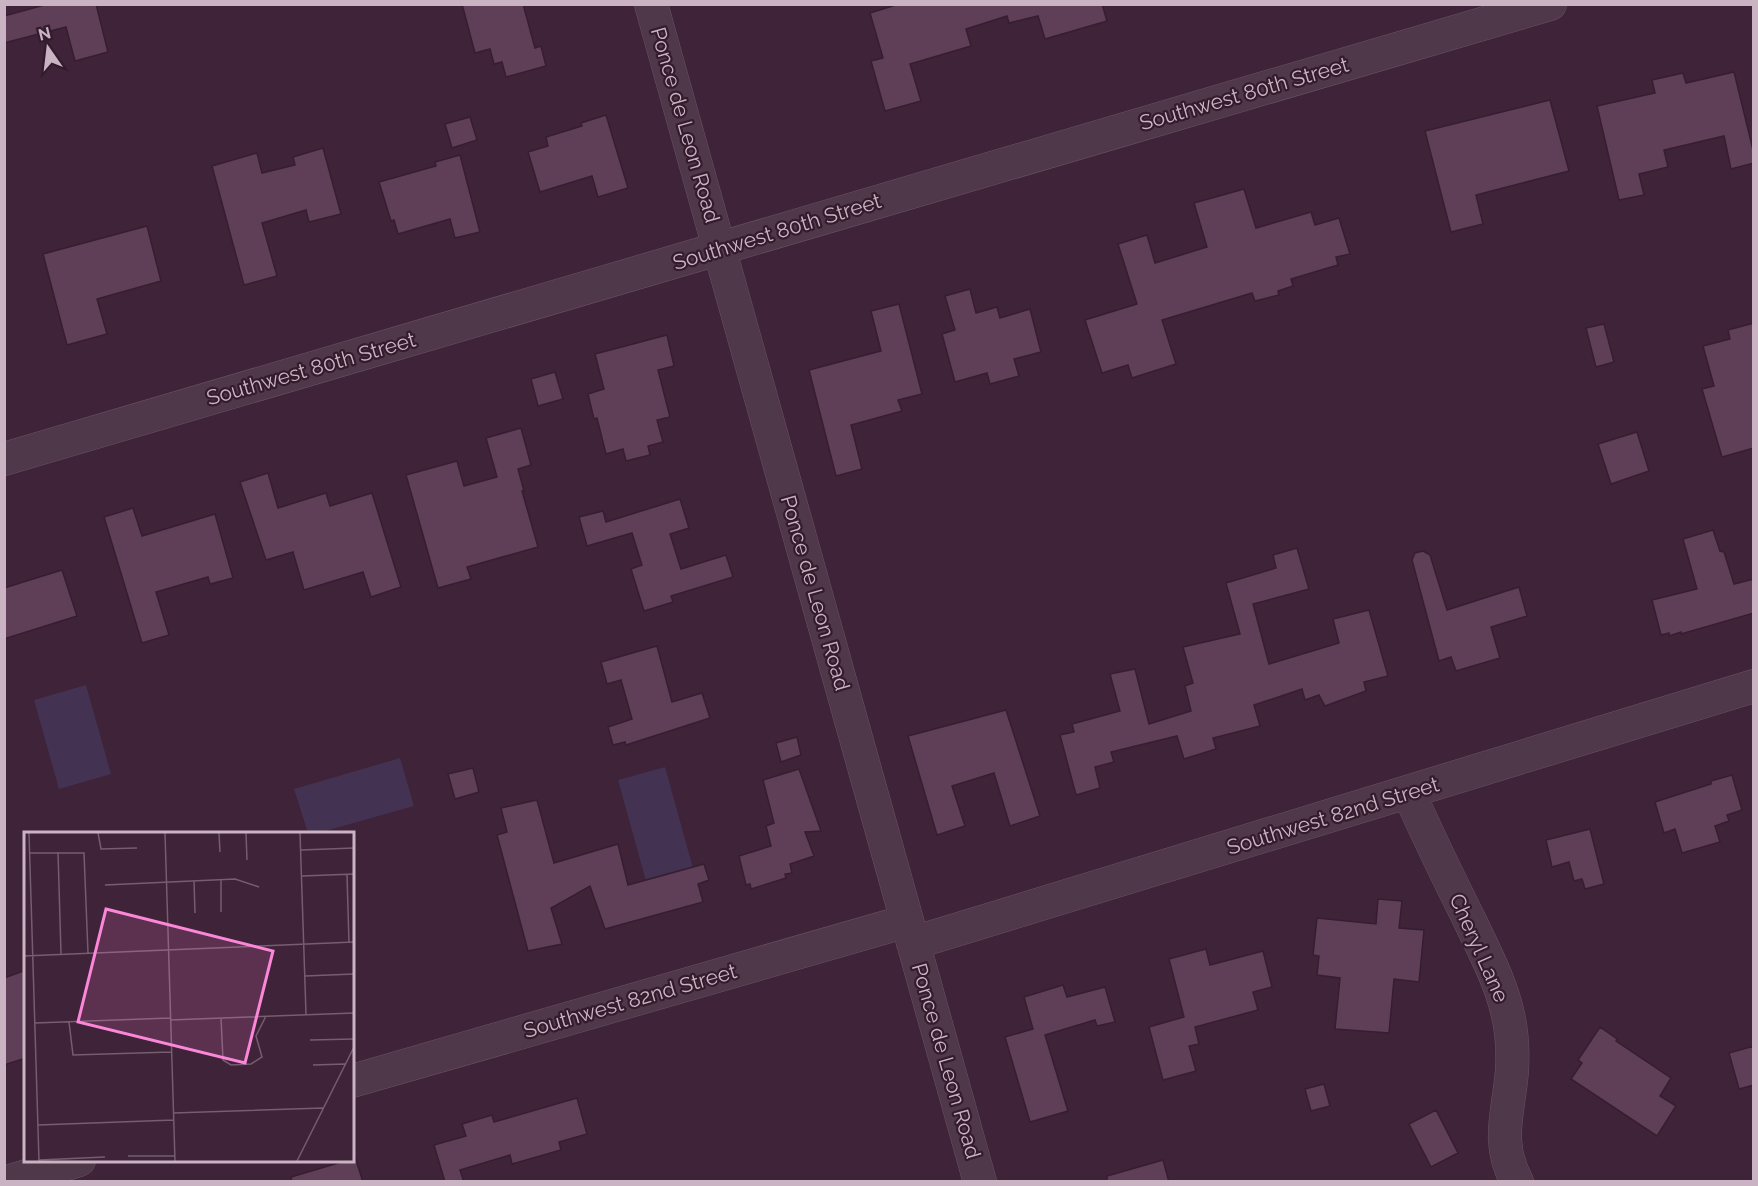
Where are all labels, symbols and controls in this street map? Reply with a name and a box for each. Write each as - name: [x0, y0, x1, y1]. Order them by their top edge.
- north arrow: [18, 18, 78, 78]
- text: N: [36, 23, 53, 45]
- street label: Ponce de Leon Road: [646, 24, 725, 226]
- street label: Southwest 80th Street: [1136, 52, 1351, 135]
- street label: Southwest 80th Street: [670, 188, 884, 275]
- street label: Southwest 80th Street: [203, 327, 418, 410]
- street label: Ponce de Leon Road: [776, 492, 855, 694]
- street label: Southwest 82nd Street: [1224, 771, 1442, 860]
- inset map: [24, 832, 354, 1162]
- street label: Cheryl Lane: [1444, 890, 1515, 1006]
- street label: Southwest 82nd Street: [520, 958, 739, 1043]
- street label: Ponce de Leon Road: [907, 960, 986, 1162]

